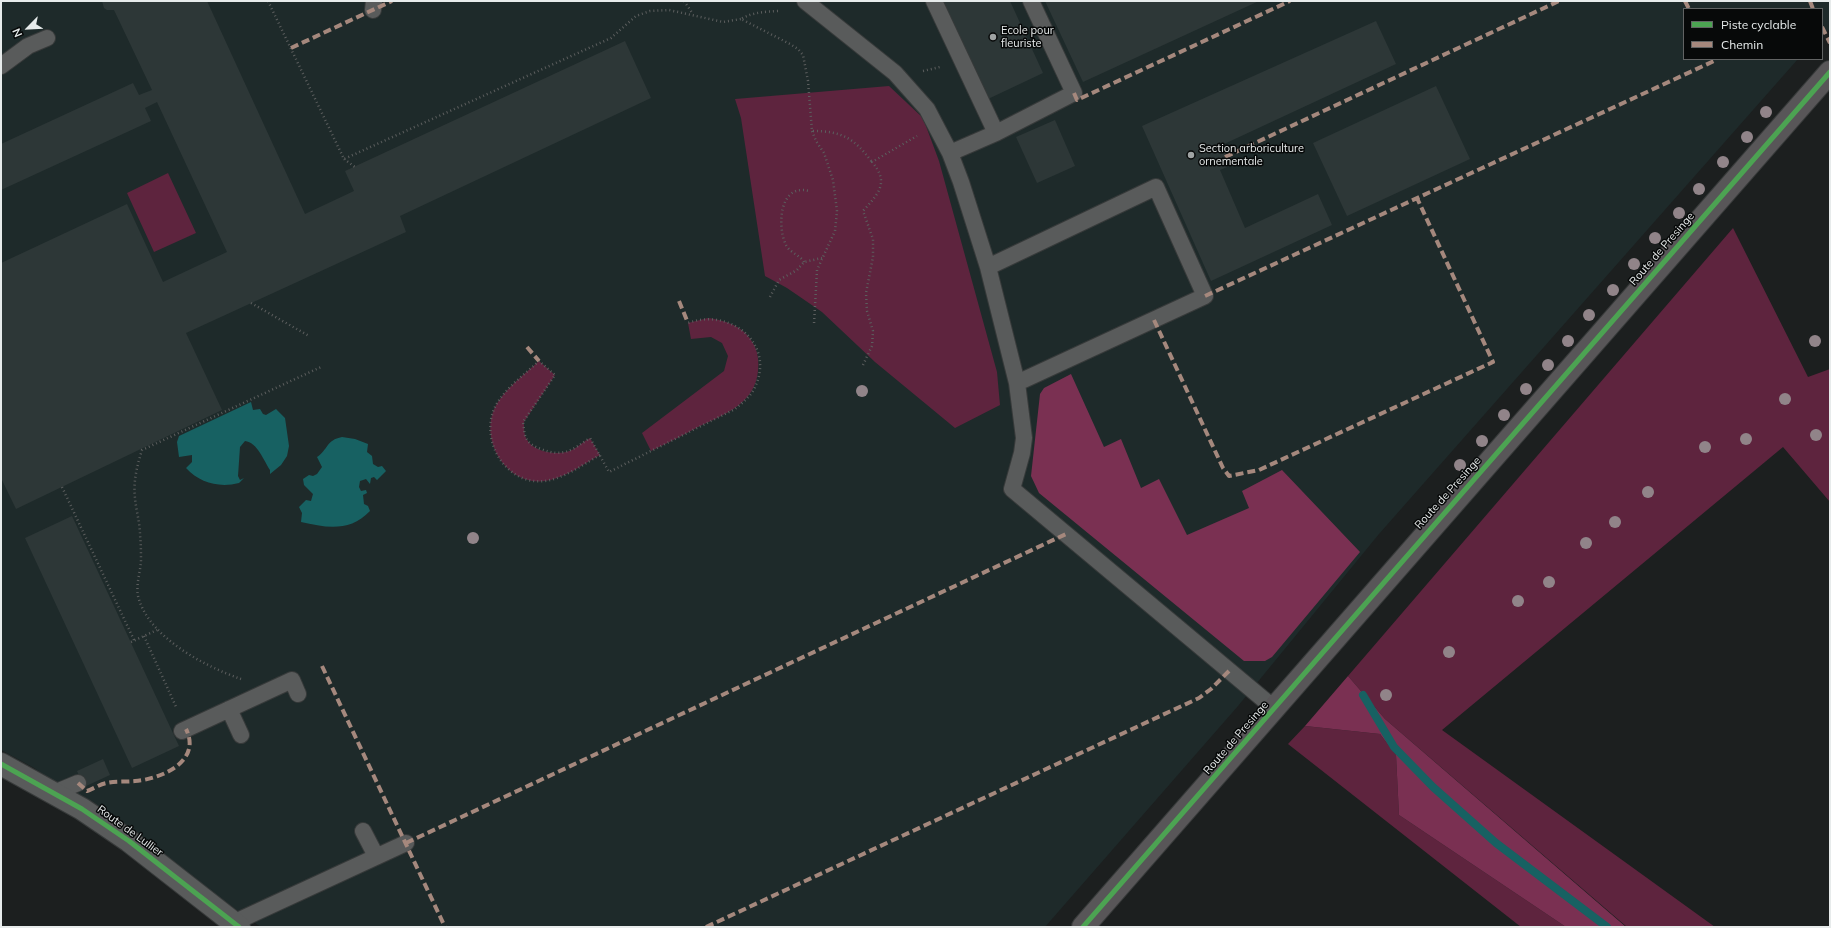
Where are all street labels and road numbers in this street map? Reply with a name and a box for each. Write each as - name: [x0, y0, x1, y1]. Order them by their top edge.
- street label: Route de Presinge: [1627, 210, 1697, 288]
- street label: Route de Presinge: [1412, 454, 1484, 532]
- street label: Route de Presinge: [1201, 699, 1271, 777]
- street label: Route de Lullier: [94, 803, 166, 859]

